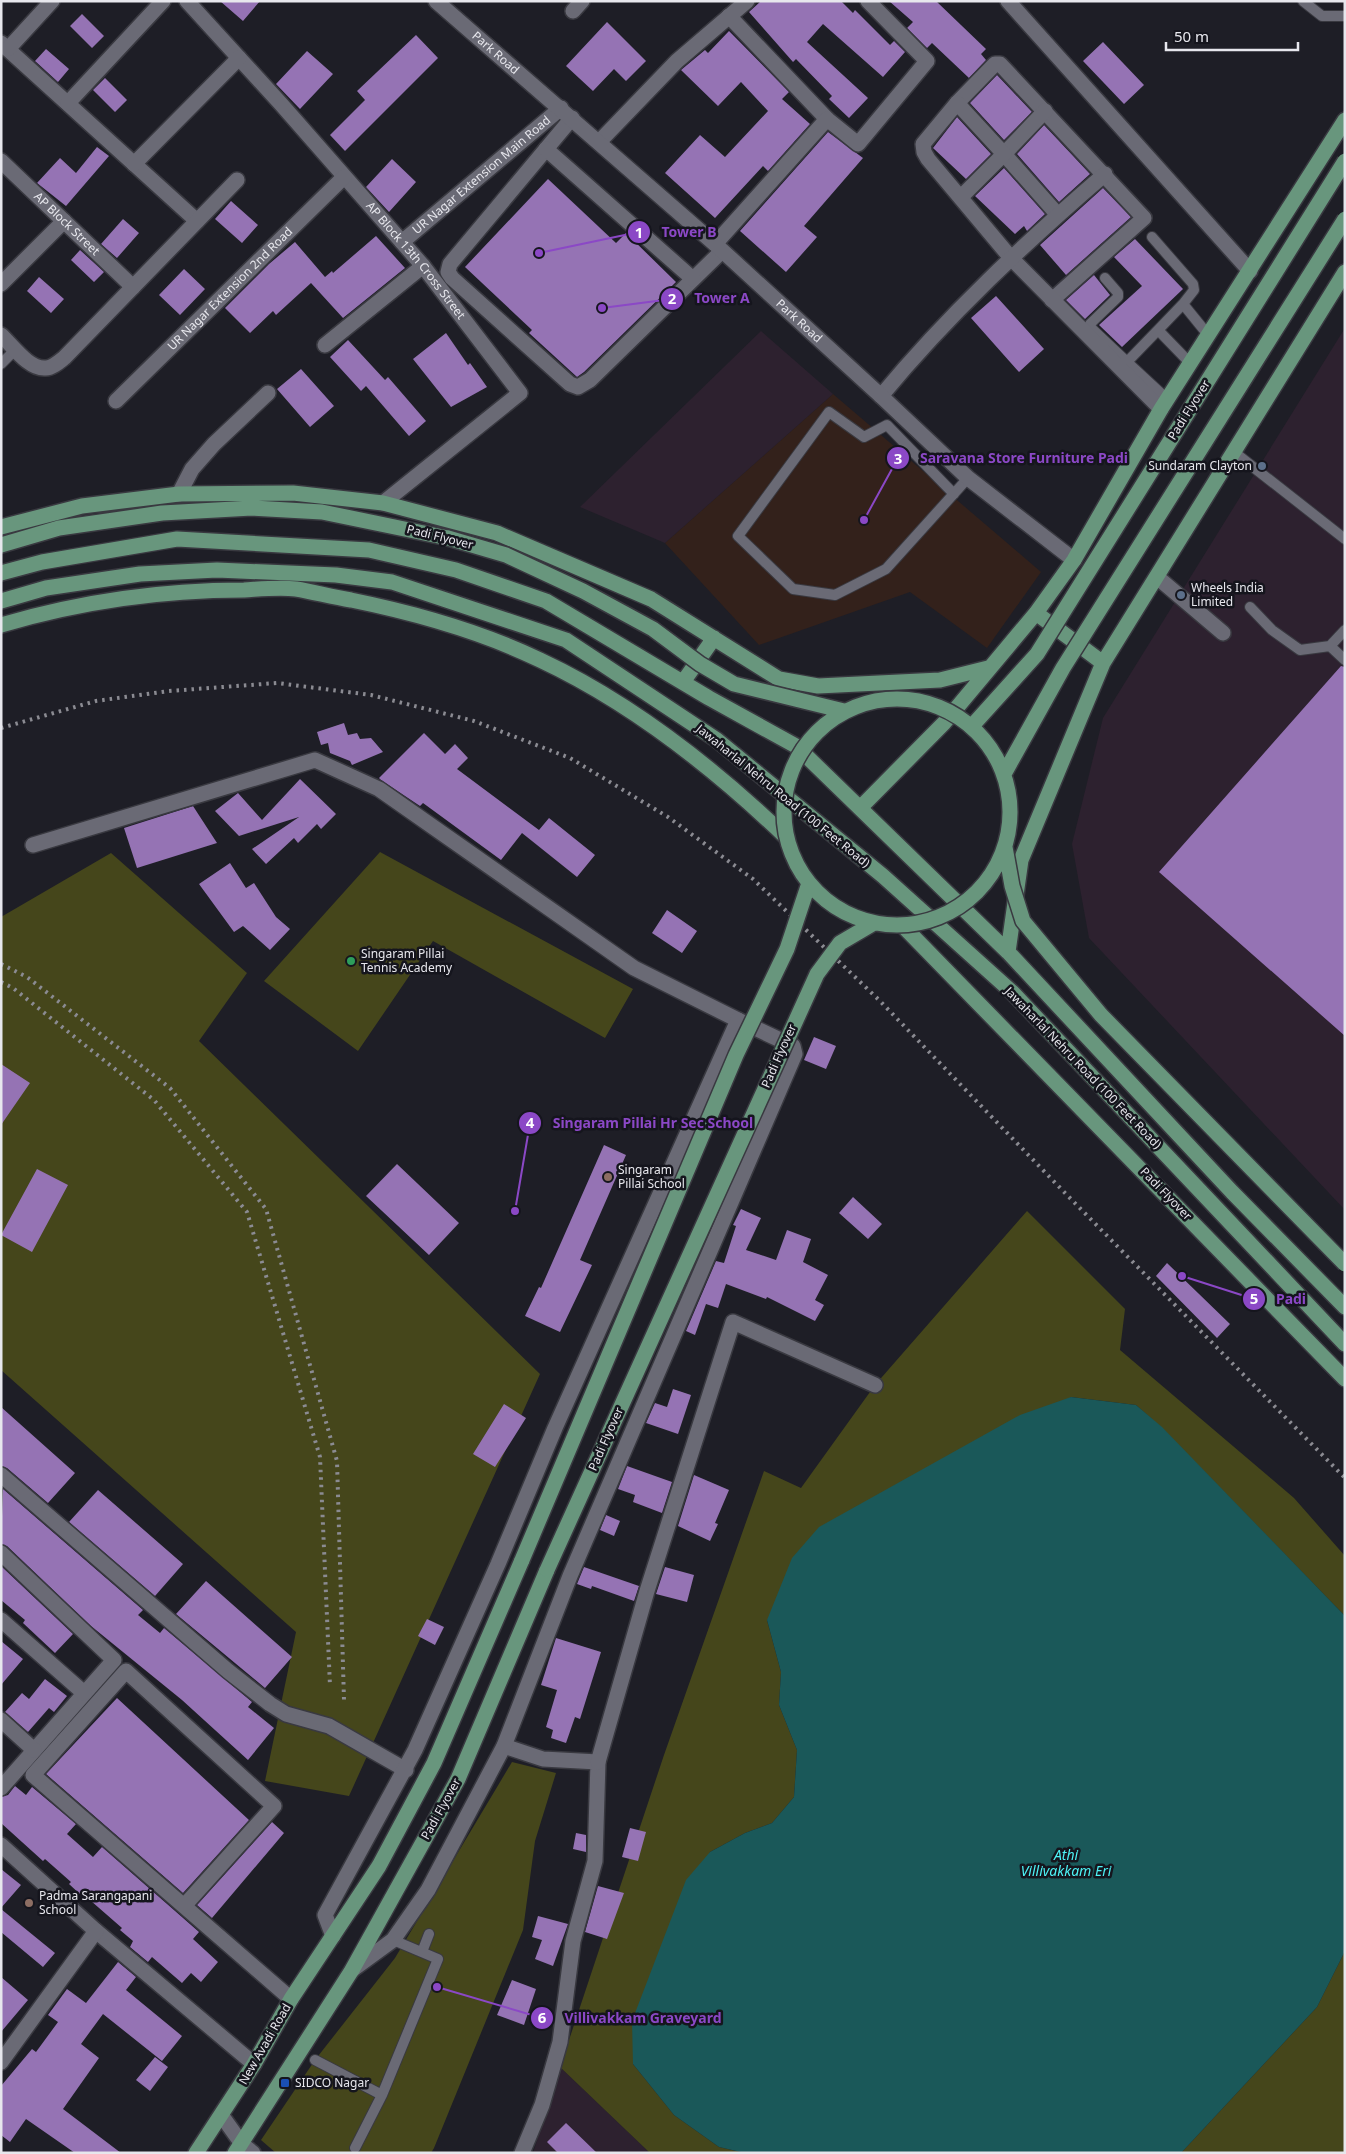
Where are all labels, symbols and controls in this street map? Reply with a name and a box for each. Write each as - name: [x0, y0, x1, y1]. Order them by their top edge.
- scale bar: [1166, 20, 1298, 52]
- text: 50 m: [1174, 26, 1209, 46]
- street label: Park Road: [469, 27, 523, 78]
- street label: UR Nagar Extension Main Road: [408, 111, 554, 238]
- street label: AP Block Street: [31, 188, 104, 259]
- street label: AP Block 13th Cross Street: [362, 198, 470, 323]
- callout: Tower B: [627, 218, 727, 247]
- text: 1: [635, 222, 643, 242]
- text: Tower B: [661, 222, 717, 241]
- street label: UR Nagar Extension 2nd Road: [163, 223, 296, 354]
- callout: Tower A: [659, 284, 760, 313]
- text: 2: [668, 288, 677, 308]
- text: Tower A: [694, 288, 750, 307]
- street label: Park Road: [773, 295, 826, 346]
- street label: Padi Flyover: [1163, 376, 1214, 443]
- callout: Saravana Store Furniture Padi: [885, 444, 1138, 473]
- text: 3: [894, 448, 902, 468]
- text: Saravana Store Furniture Padi: [920, 448, 1128, 467]
- place label: Sundaram Clayton: [1148, 457, 1252, 474]
- marker: Sundaram Clayton: [1256, 460, 1268, 472]
- street label: Padi Flyover: [405, 520, 475, 553]
- place label: Wheels India Limited: [1191, 579, 1264, 610]
- marker: Wheels India Limited: [1175, 589, 1187, 601]
- street label: Jawaharlal Nehru Road (100 Feet Road): [692, 719, 874, 871]
- place label: Singaram Pillai Tennis Academy: [361, 945, 453, 976]
- marker: Singaram Pillai Tennis Academy: [345, 955, 357, 967]
- street label: Jawaharlal Nehru Road (100 Feet Road): [1000, 982, 1166, 1153]
- street label: Padi Flyover: [757, 1021, 800, 1090]
- callout: Singaram Pillai Hr Sec School: [517, 1109, 763, 1138]
- text: 4: [526, 1112, 535, 1132]
- text: Singaram Pillai Hr Sec School: [553, 1113, 753, 1132]
- place label: Singaram Pillai School: [618, 1161, 685, 1192]
- street label: Padi Flyover: [1137, 1163, 1196, 1224]
- marker: Singaram Pillai School: [602, 1171, 614, 1183]
- callout: Padi: [1241, 1285, 1316, 1314]
- text: 5: [1250, 1288, 1258, 1308]
- text: Padi: [1276, 1289, 1306, 1308]
- street label: Padi Flyover: [584, 1404, 627, 1473]
- street label: Padi Flyover: [417, 1775, 464, 1843]
- water label: Athi Villivakkam Eri: [1021, 1845, 1112, 1880]
- place label: Padma Sarangapani School: [39, 1887, 152, 1918]
- marker: Padma Sarangapani School: [23, 1897, 35, 1909]
- street label: New Avadi Road: [234, 2000, 295, 2087]
- callout: Villivakkam Graveyard: [530, 2004, 732, 2033]
- text: 6: [538, 2007, 547, 2027]
- text: Villivakkam Graveyard: [564, 2008, 722, 2027]
- place label: SIDCO Nagar: [295, 2074, 369, 2091]
- marker: SIDCO Nagar: [279, 2077, 291, 2089]

